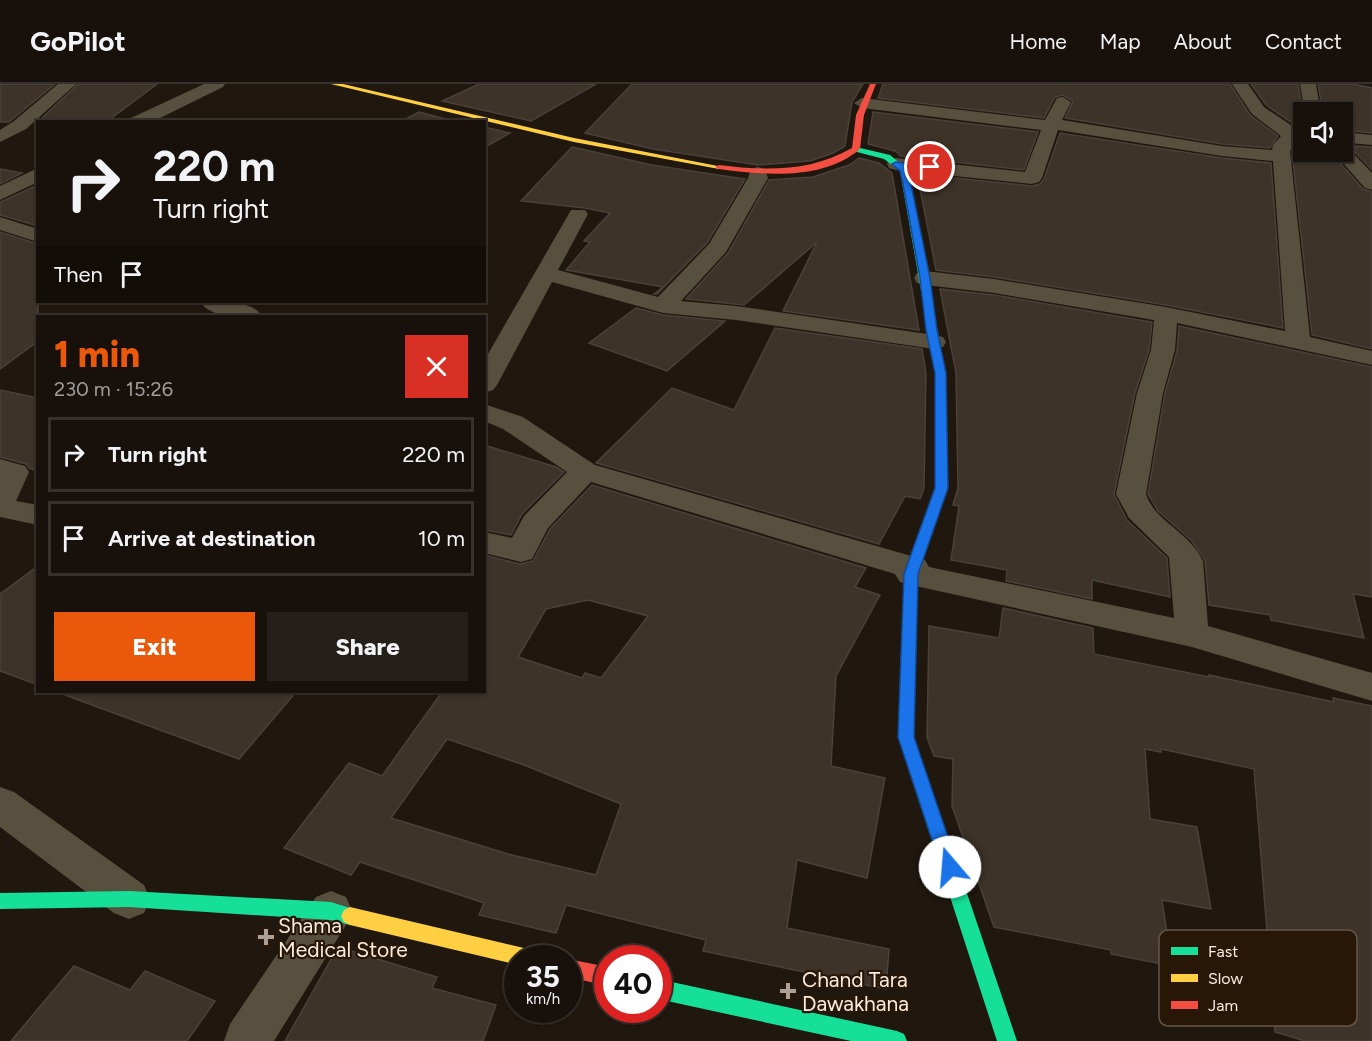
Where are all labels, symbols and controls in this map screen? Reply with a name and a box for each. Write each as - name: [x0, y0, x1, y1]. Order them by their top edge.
- text: GoPilot: [30, 24, 126, 58]
- text: Home: [1010, 29, 1067, 54]
- text: Map: [1100, 29, 1141, 54]
- text: About: [1174, 29, 1232, 54]
- text: Contact: [1265, 29, 1342, 54]
- map controls: [1293, 102, 1353, 162]
- button: sound: [1293, 102, 1353, 162]
- text: 220 m: [153, 141, 275, 192]
- pin: [904, 141, 955, 192]
- icon: right: [54, 144, 132, 222]
- icon: arrive: [913, 150, 946, 183]
- text: Turn right: [153, 192, 269, 225]
- icon: arrive: [115, 258, 148, 291]
- text: Then: [54, 261, 103, 288]
- text: 1 min: [54, 333, 140, 376]
- button: close: [405, 335, 468, 398]
- text: 230 m · 15:26: [54, 377, 173, 401]
- icon: right: [57, 438, 90, 471]
- text: Turn right: [108, 441, 207, 468]
- text: 220 m: [402, 441, 465, 468]
- icon: arrive: [57, 522, 90, 555]
- text: Arrive at destination: [108, 525, 316, 552]
- text: 10 m: [418, 525, 465, 552]
- button: Exit: [54, 612, 255, 681]
- button: Share: [267, 612, 468, 681]
- position arrow: [918, 835, 982, 899]
- place label: Shama Medical Store: [278, 913, 408, 962]
- marker: Shama Medical Store: [259, 930, 273, 944]
- legend: [1159, 930, 1357, 1026]
- text: Fast: [1208, 942, 1238, 961]
- speed limit sign: 40: [594, 945, 672, 1023]
- text: 35: [526, 958, 560, 995]
- place label: Chand Tara Dawakhana: [802, 967, 909, 1016]
- text: Slow: [1208, 969, 1243, 988]
- marker: Chand Tara Dawakhana: [779, 982, 797, 1000]
- text: km/h: [526, 990, 560, 1008]
- text: Jam: [1208, 996, 1238, 1015]

